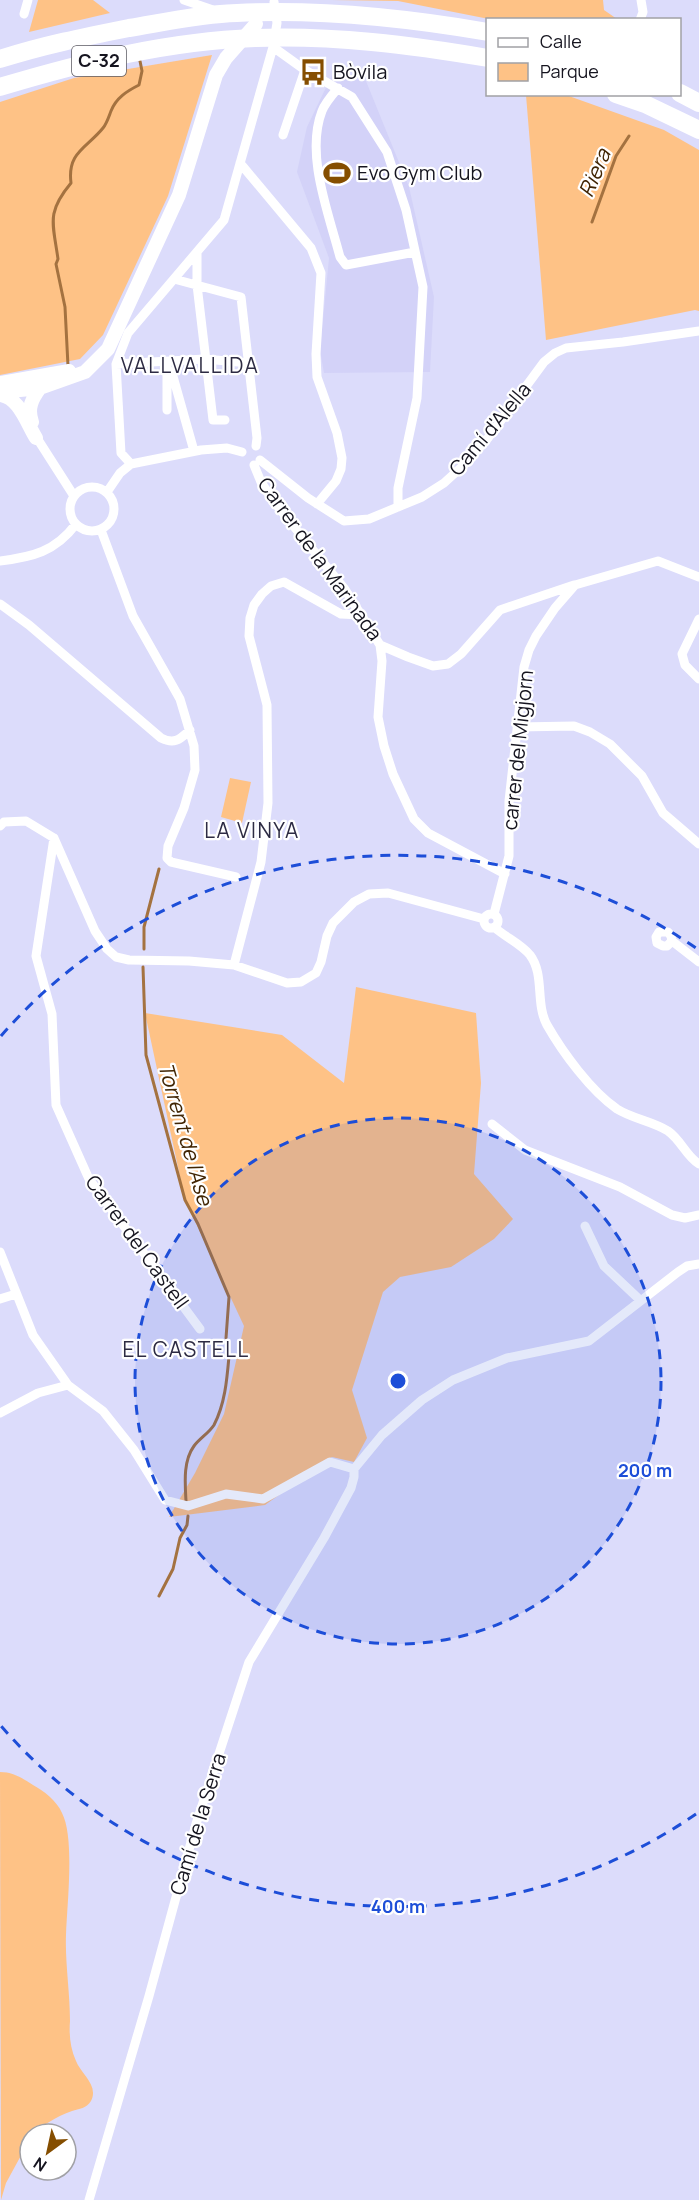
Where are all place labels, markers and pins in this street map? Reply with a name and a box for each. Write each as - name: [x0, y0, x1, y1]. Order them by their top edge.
- bus stop icon: Bòvila: [298, 57, 328, 87]
- place label: Bòvila: [333, 58, 387, 85]
- sports icon: Evo Gym Club: [322, 158, 352, 188]
- place label: Evo Gym Club: [357, 159, 482, 186]
- centre of rings: [388, 1371, 408, 1391]

